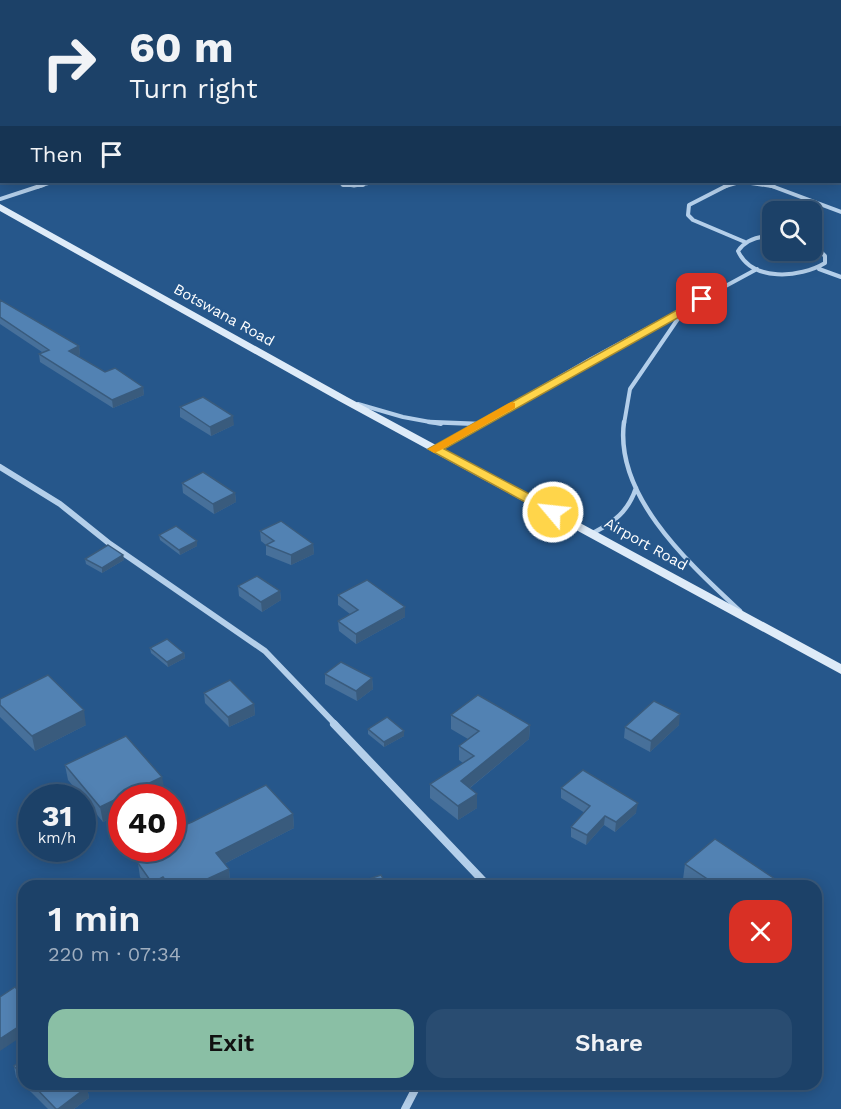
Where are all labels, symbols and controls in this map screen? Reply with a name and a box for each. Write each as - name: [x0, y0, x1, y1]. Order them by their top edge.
- text: 60 m: [129, 23, 233, 72]
- icon: right: [30, 24, 108, 102]
- text: Turn right: [129, 73, 258, 105]
- icon: arrive: [95, 138, 128, 171]
- text: Then: [30, 142, 83, 167]
- map controls: [762, 201, 822, 261]
- button: search: [762, 201, 822, 261]
- pin: [676, 273, 727, 324]
- street label: Botswana Road: [170, 280, 278, 350]
- icon: arrive: [685, 282, 718, 315]
- position arrow: [521, 480, 585, 544]
- street label: Airport Road: [601, 514, 691, 574]
- speed limit sign: 40: [108, 784, 186, 862]
- text: 31: [42, 798, 72, 833]
- text: km/h: [38, 829, 76, 847]
- text: 1 min: [48, 898, 140, 940]
- button: close: [729, 900, 792, 963]
- text: 220 m · 07:34: [48, 942, 181, 966]
- button: Exit: [48, 1009, 414, 1078]
- button: Share: [426, 1009, 792, 1078]

